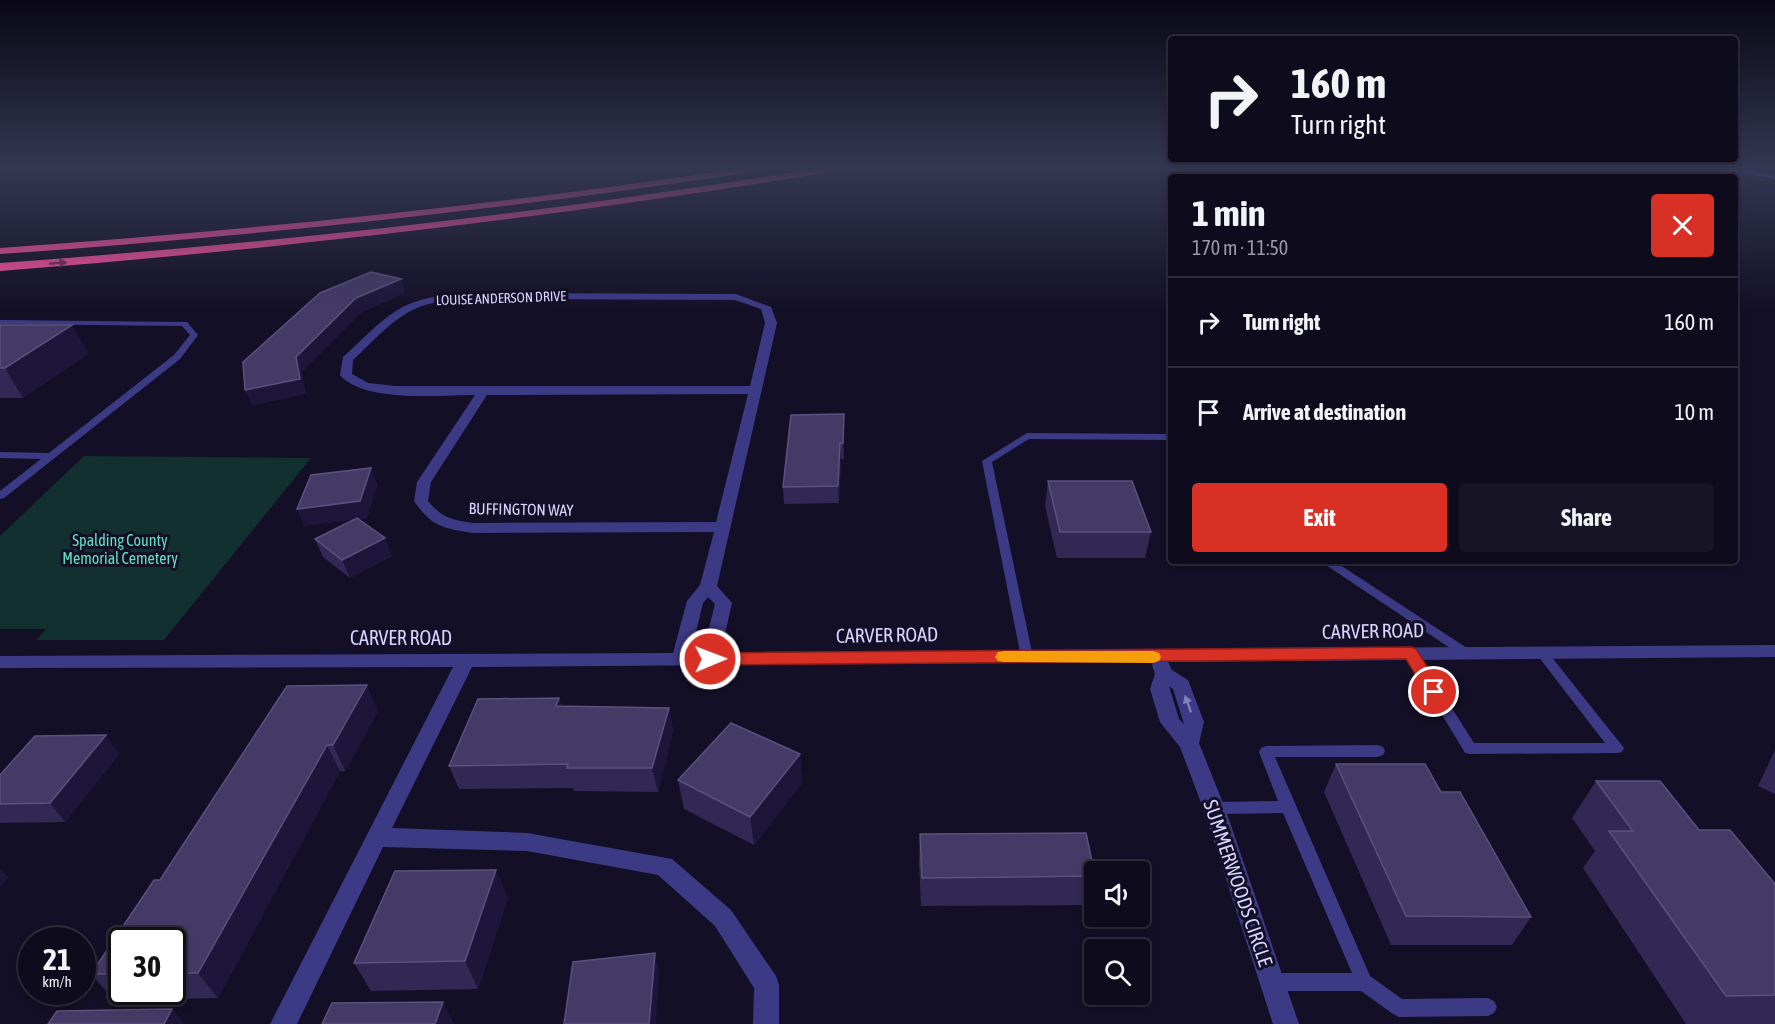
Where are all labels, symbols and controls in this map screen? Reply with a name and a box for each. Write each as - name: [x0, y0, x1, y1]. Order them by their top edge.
- text: 160 m: [1291, 59, 1386, 107]
- icon: right: [1192, 60, 1270, 138]
- text: Turn right: [1291, 109, 1386, 140]
- text: 1 min: [1192, 192, 1266, 234]
- button: close: [1651, 194, 1714, 257]
- text: 170 m · 11:50: [1192, 236, 1288, 259]
- one-way arrow: [49, 258, 68, 268]
- street label: LOUISE ANDERSON DRIVE: [436, 288, 566, 308]
- icon: right: [1192, 306, 1225, 339]
- text: Turn right: [1243, 309, 1320, 335]
- text: 160 m: [1664, 309, 1714, 335]
- icon: arrive: [1192, 396, 1225, 429]
- text: Arrive at destination: [1243, 399, 1406, 425]
- text: 10 m: [1674, 399, 1714, 425]
- button: Exit: [1192, 483, 1447, 552]
- button: Share: [1459, 483, 1714, 552]
- street label: BUFFINGTON WAY: [468, 499, 575, 519]
- park label: Spalding County Memorial Cemetery: [62, 531, 178, 568]
- street label: CARVER ROAD: [1322, 618, 1424, 643]
- street label: CARVER ROAD: [836, 622, 938, 647]
- street label: CARVER ROAD: [350, 626, 452, 649]
- position arrow: [678, 627, 742, 691]
- pin: [1408, 666, 1459, 717]
- icon: arrive: [1417, 675, 1450, 708]
- one-way arrow: [1182, 695, 1192, 713]
- street label: SUMMERWOODS CIRCLE: [1199, 797, 1278, 970]
- map controls: [1084, 861, 1150, 1005]
- button: sound: [1084, 861, 1150, 927]
- speed limit sign: 30: [108, 927, 186, 1005]
- button: search: [1084, 939, 1150, 1005]
- text: 21: [43, 942, 71, 976]
- text: km/h: [42, 973, 72, 990]

